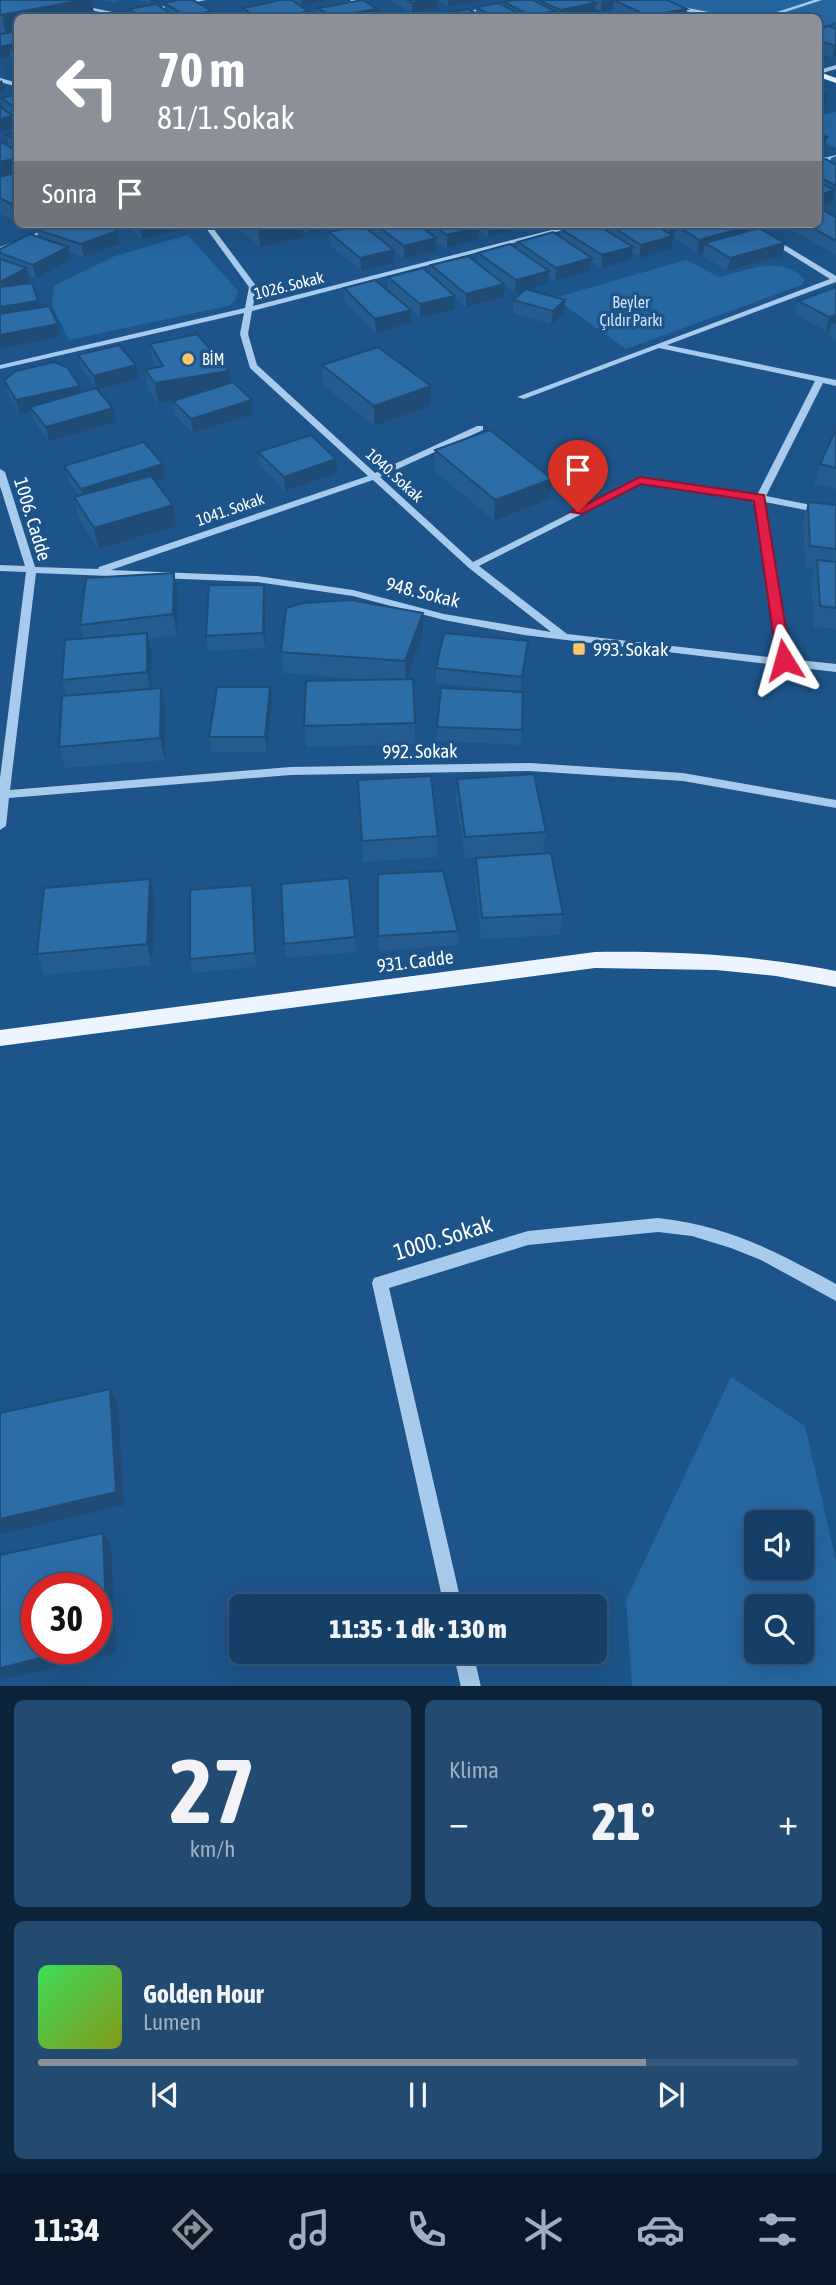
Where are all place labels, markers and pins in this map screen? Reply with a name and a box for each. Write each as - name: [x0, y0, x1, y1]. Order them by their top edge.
- place label: BİM: [202, 350, 224, 368]
- marker: BİM: [180, 351, 196, 367]
- pin: [548, 440, 608, 512]
- place label: 993. Sokak: [593, 638, 669, 660]
- marker: 993. Sokak: [571, 641, 587, 657]

